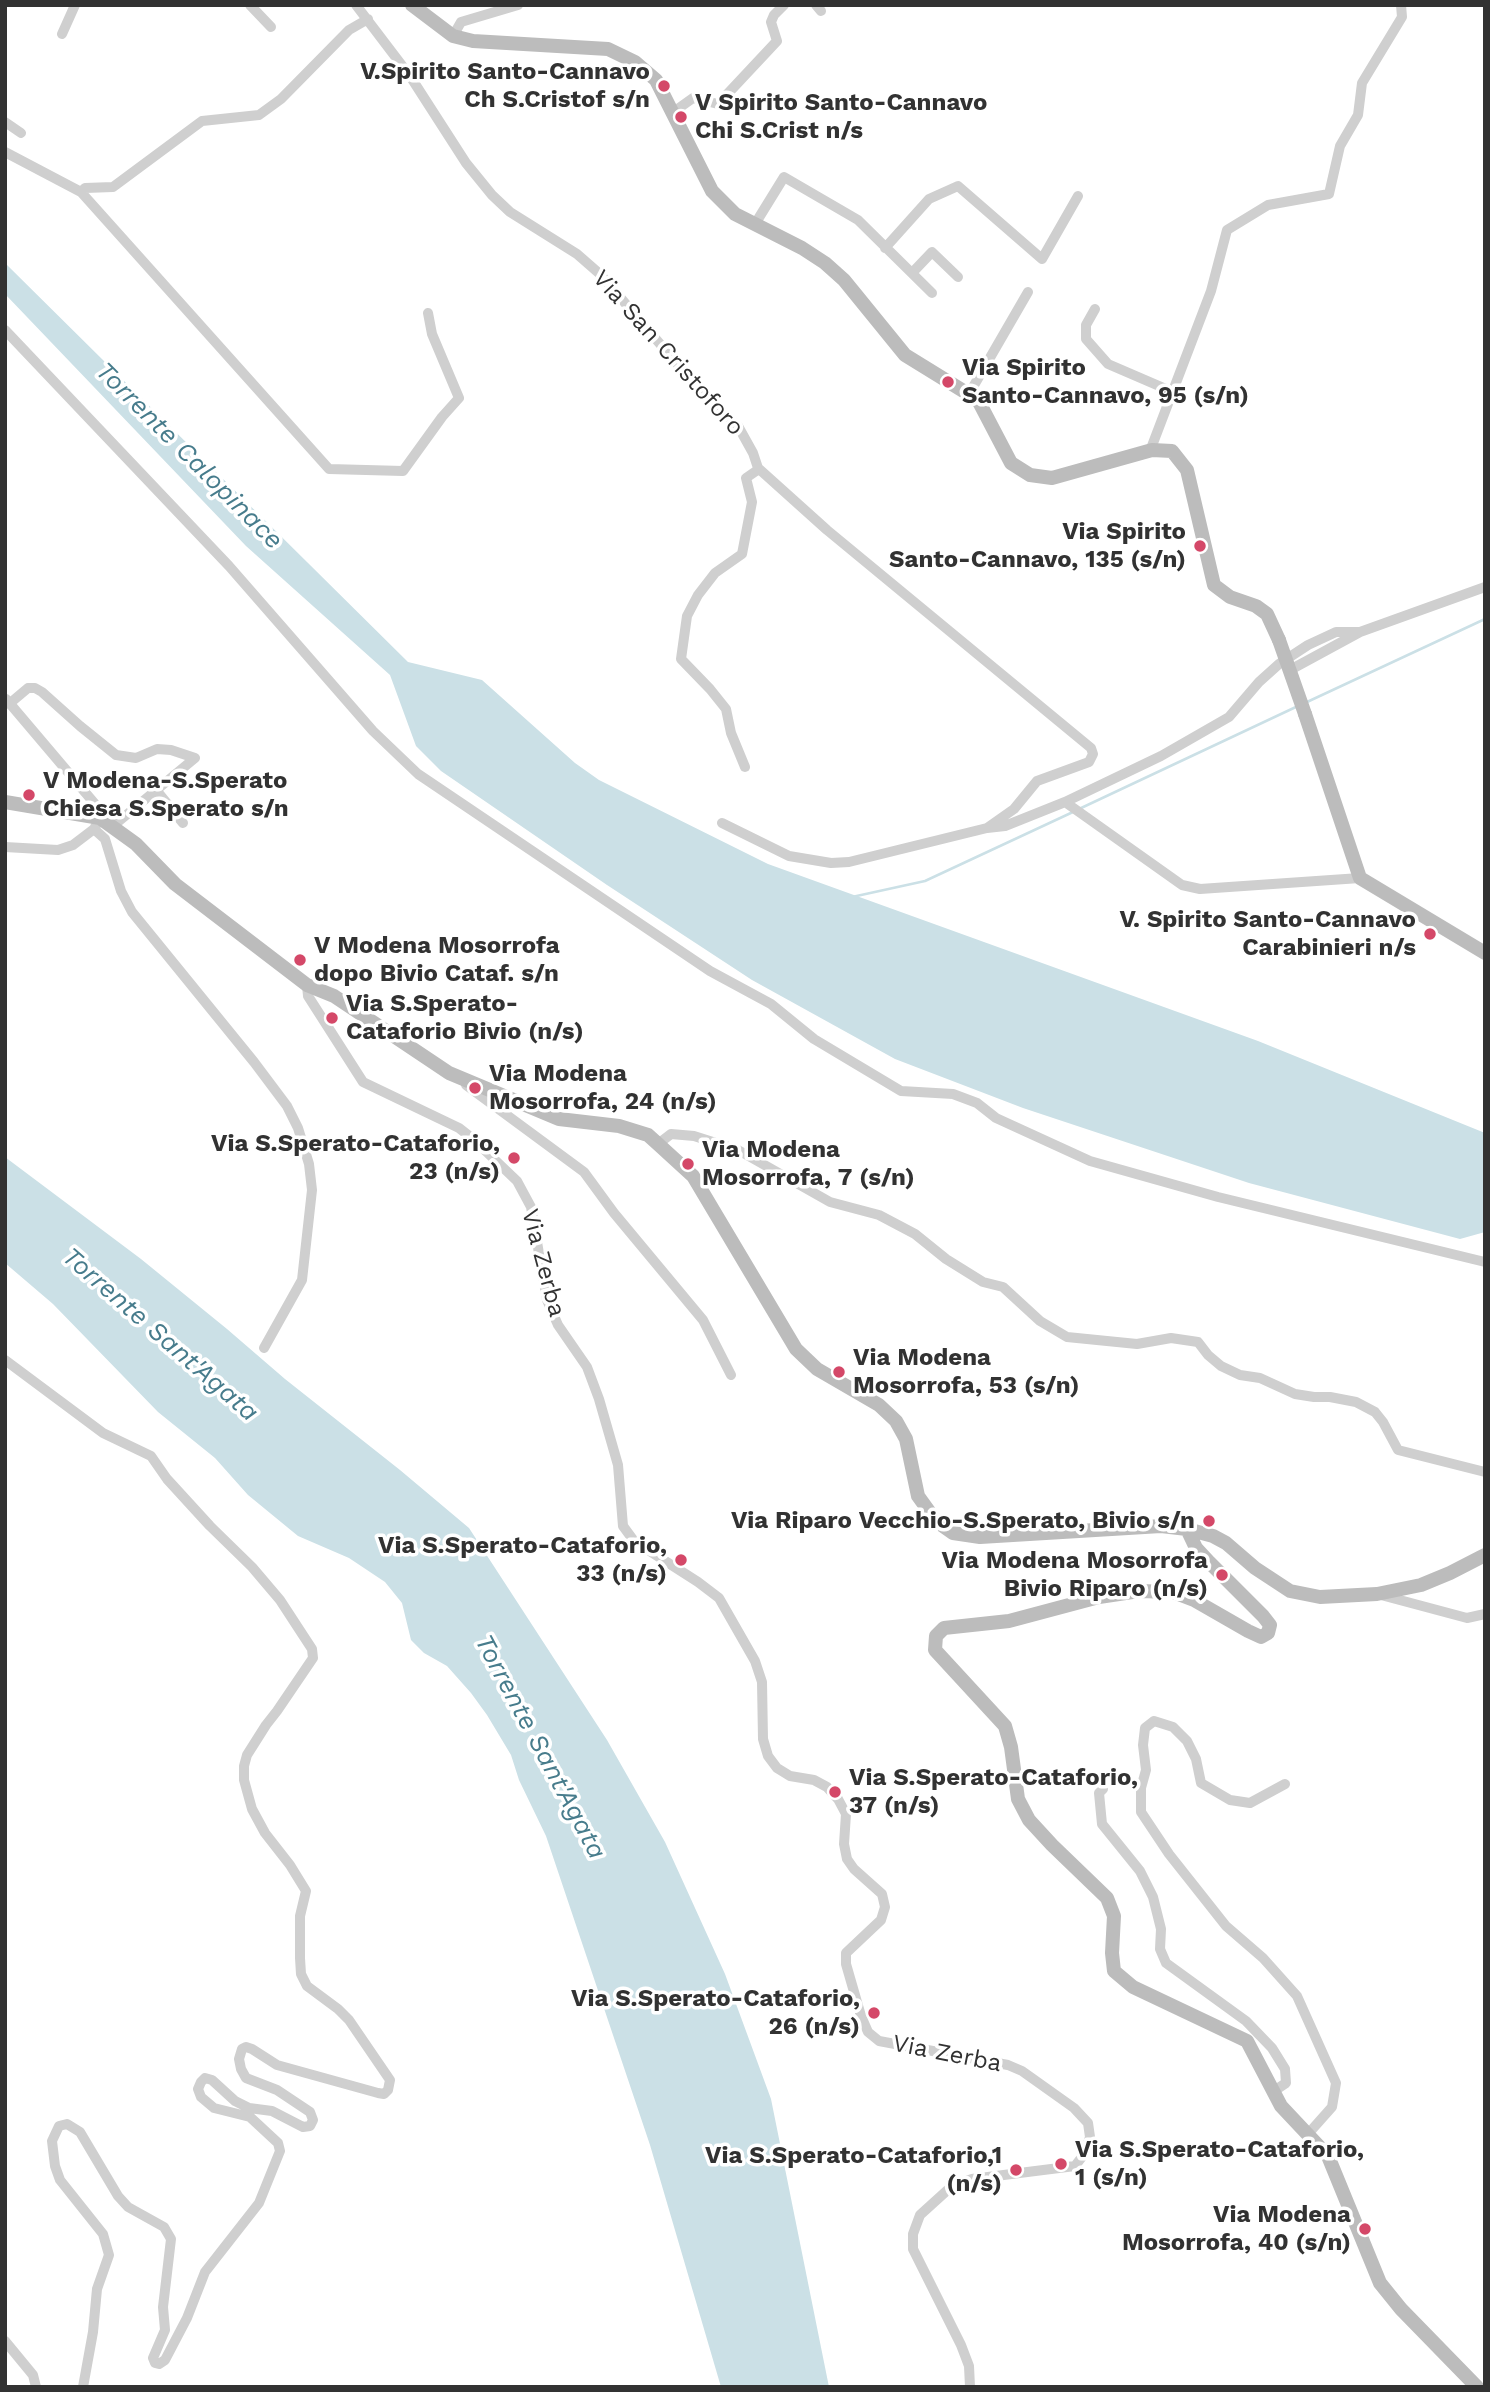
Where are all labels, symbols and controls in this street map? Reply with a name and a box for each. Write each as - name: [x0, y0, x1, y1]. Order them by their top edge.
- place label: V.Spirito Santo-Cannavo Ch S.Cristof s/n: [360, 58, 650, 114]
- marker: V.Spirito Santo-Cannavo Ch S.Cristof s/n: [656, 78, 672, 94]
- place label: V Spirito Santo-Cannavo Chi S.Crist n/s: [695, 89, 987, 145]
- marker: V Spirito Santo-Cannavo Chi S.Crist n/s: [673, 109, 689, 125]
- street label: Via San Cristoforo: [586, 264, 750, 442]
- place label: Via Spirito Santo-Cannavo, 95 (s/n): [962, 354, 1249, 410]
- water label: Torrente Calopinace: [89, 356, 289, 556]
- marker: Via Spirito Santo-Cannavo, 95 (s/n): [940, 374, 956, 390]
- place label: Via Spirito Santo-Cannavo, 135 (s/n): [889, 518, 1186, 574]
- marker: Via Spirito Santo-Cannavo, 135 (s/n): [1192, 538, 1208, 554]
- place label: V Modena-S.Sperato Chiesa S.Sperato s/n: [43, 767, 289, 823]
- marker: V Modena-S.Sperato Chiesa S.Sperato s/n: [21, 787, 37, 803]
- place label: V. Spirito Santo-Cannavo Carabinieri n/s: [1120, 906, 1416, 962]
- marker: V. Spirito Santo-Cannavo Carabinieri n/s: [1422, 926, 1438, 942]
- place label: V Modena Mosorrofa dopo Bivio Cataf. s/n: [314, 932, 560, 988]
- marker: V Modena Mosorrofa dopo Bivio Cataf. s/n: [292, 952, 308, 968]
- place label: Via S.Sperato- Cataforio Bivio (n/s): [346, 990, 584, 1046]
- marker: Via S.Sperato- Cataforio Bivio (n/s): [324, 1010, 340, 1026]
- place label: Via Modena Mosorrofa, 24 (n/s): [489, 1060, 717, 1116]
- marker: Via Modena Mosorrofa, 24 (n/s): [467, 1080, 483, 1096]
- place label: Via S.Sperato-Cataforio, 23 (n/s): [211, 1130, 500, 1186]
- place label: Via Modena Mosorrofa, 7 (s/n): [702, 1136, 915, 1192]
- marker: Via S.Sperato-Cataforio, 23 (n/s): [506, 1150, 522, 1166]
- marker: Via Modena Mosorrofa, 7 (s/n): [680, 1156, 696, 1172]
- street label: Via Zerba: [515, 1206, 571, 1320]
- water label: Torrente Sant'Agata: [56, 1241, 264, 1429]
- place label: Via Modena Mosorrofa, 53 (s/n): [853, 1344, 1079, 1400]
- marker: Via Modena Mosorrofa, 53 (s/n): [831, 1364, 847, 1380]
- place label: Via Riparo Vecchio-S.Sperato, Bivio s/n: [731, 1507, 1195, 1535]
- marker: Via Riparo Vecchio-S.Sperato, Bivio s/n: [1201, 1513, 1217, 1529]
- place label: Via S.Sperato-Cataforio, 33 (n/s): [378, 1532, 667, 1588]
- place label: Via Modena Mosorrofa Bivio Riparo (n/s): [942, 1547, 1208, 1603]
- marker: Via S.Sperato-Cataforio, 33 (n/s): [673, 1552, 689, 1568]
- marker: Via Modena Mosorrofa Bivio Riparo (n/s): [1214, 1567, 1230, 1583]
- water label: Torrente Sant'Agata: [468, 1629, 612, 1865]
- place label: Via S.Sperato-Cataforio, 37 (n/s): [849, 1764, 1138, 1820]
- marker: Via S.Sperato-Cataforio, 37 (n/s): [827, 1784, 843, 1800]
- place label: Via S.Sperato-Cataforio, 26 (n/s): [571, 1985, 860, 2041]
- marker: Via S.Sperato-Cataforio, 26 (n/s): [866, 2005, 882, 2021]
- street label: Via Zerba: [890, 2029, 1004, 2079]
- place label: Via S.Sperato-Cataforio, 1 (s/n): [1075, 2136, 1364, 2192]
- place label: Via S.Sperato-Cataforio,1 (n/s): [705, 2142, 1002, 2198]
- marker: Via S.Sperato-Cataforio, 1 (s/n): [1053, 2156, 1069, 2172]
- marker: Via S.Sperato-Cataforio,1 (n/s): [1008, 2162, 1024, 2178]
- place label: Via Modena Mosorrofa, 40 (s/n): [1122, 2201, 1351, 2257]
- marker: Via Modena Mosorrofa, 40 (s/n): [1357, 2221, 1373, 2237]

